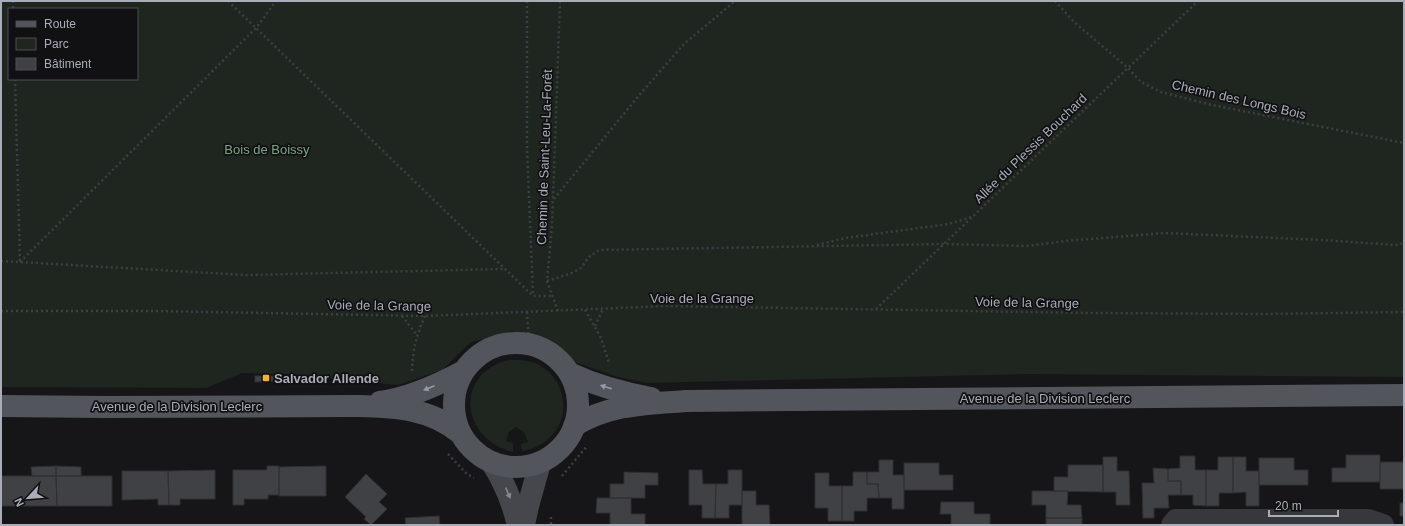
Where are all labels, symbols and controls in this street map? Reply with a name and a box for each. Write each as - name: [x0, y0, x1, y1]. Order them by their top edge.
- legend: [8, 8, 138, 80]
- text: Route: [44, 17, 76, 31]
- text: Parc: [44, 37, 69, 51]
- text: Bâtiment: [44, 57, 92, 71]
- street label: Chemin de Saint-Leu-La-Forêt: [534, 69, 555, 245]
- street label: Chemin des Longs Bois: [1170, 77, 1308, 122]
- street label: Allée du Plessis Bouchard: [971, 91, 1090, 206]
- park label: Bois de Boissy: [224, 142, 310, 157]
- street label: Voie de la Grange: [650, 291, 754, 306]
- street label: Voie de la Grange: [975, 294, 1079, 311]
- street label: Voie de la Grange: [327, 297, 431, 314]
- place label: Salvador Allende: [274, 371, 379, 386]
- marker: Salvador Allende: [261, 373, 271, 383]
- one-way arrow: [600, 384, 612, 390]
- one-way arrow: [422, 385, 434, 391]
- street label: Avenue de la Division Leclerc: [960, 391, 1131, 406]
- street label: Avenue de la Division Leclerc: [92, 399, 263, 414]
- north arrow: [8, 478, 48, 518]
- one-way arrow: [506, 487, 512, 499]
- scale bar: [1269, 492, 1338, 518]
- text: N: [12, 496, 26, 509]
- text: 20 m: [1275, 499, 1302, 513]

